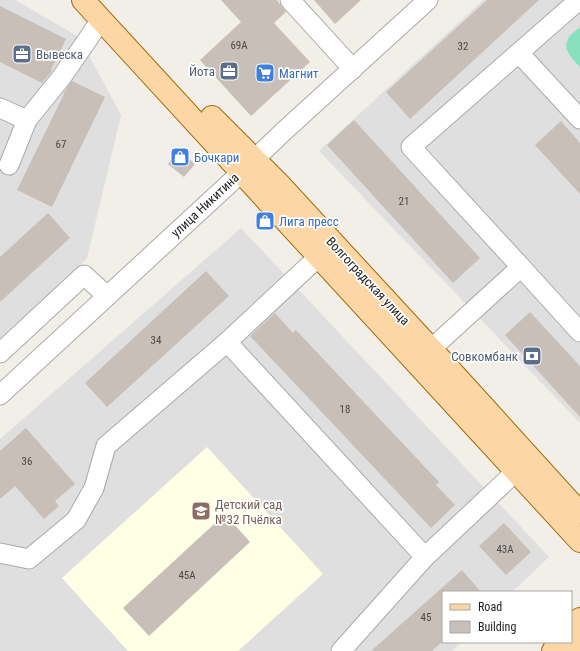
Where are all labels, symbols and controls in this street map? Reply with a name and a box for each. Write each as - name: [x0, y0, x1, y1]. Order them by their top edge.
- house number: 69А: [230, 39, 248, 52]
- house number: 32: [458, 40, 468, 53]
- office icon: Вывеска: [11, 43, 33, 65]
- place label: Вывеска: [36, 47, 83, 62]
- office icon: Йота: [218, 60, 240, 82]
- supermarket icon: Магнит: [254, 62, 276, 84]
- place label: Йота: [189, 64, 215, 79]
- place label: Магнит: [279, 66, 319, 81]
- house number: 67: [56, 138, 66, 151]
- shop icon: Бочкари: [169, 146, 191, 168]
- place label: Бочкари: [194, 150, 239, 165]
- street label: улица Никитина: [168, 170, 242, 240]
- house number: 21: [399, 195, 409, 208]
- shop icon: Лига пресс: [254, 210, 276, 232]
- place label: Лига пресс: [279, 214, 339, 229]
- street label: Волгоградская улица: [323, 234, 413, 328]
- house number: 34: [151, 334, 162, 347]
- bank icon: Совкомбанк: [521, 345, 543, 367]
- place label: Совкомбанк: [451, 349, 519, 364]
- house number: 18: [340, 403, 350, 416]
- house number: 36: [22, 455, 32, 468]
- place label: Детский сад №32 Пчёлка: [215, 497, 282, 527]
- school or university icon: Детский сад №32 Пчёлка: [190, 500, 212, 522]
- house number: 43А: [496, 543, 514, 556]
- house number: 45А: [178, 569, 196, 582]
- legend: [442, 591, 572, 643]
- text: Road: [478, 600, 502, 614]
- house number: 45: [421, 611, 431, 624]
- text: Building: [478, 620, 516, 634]

